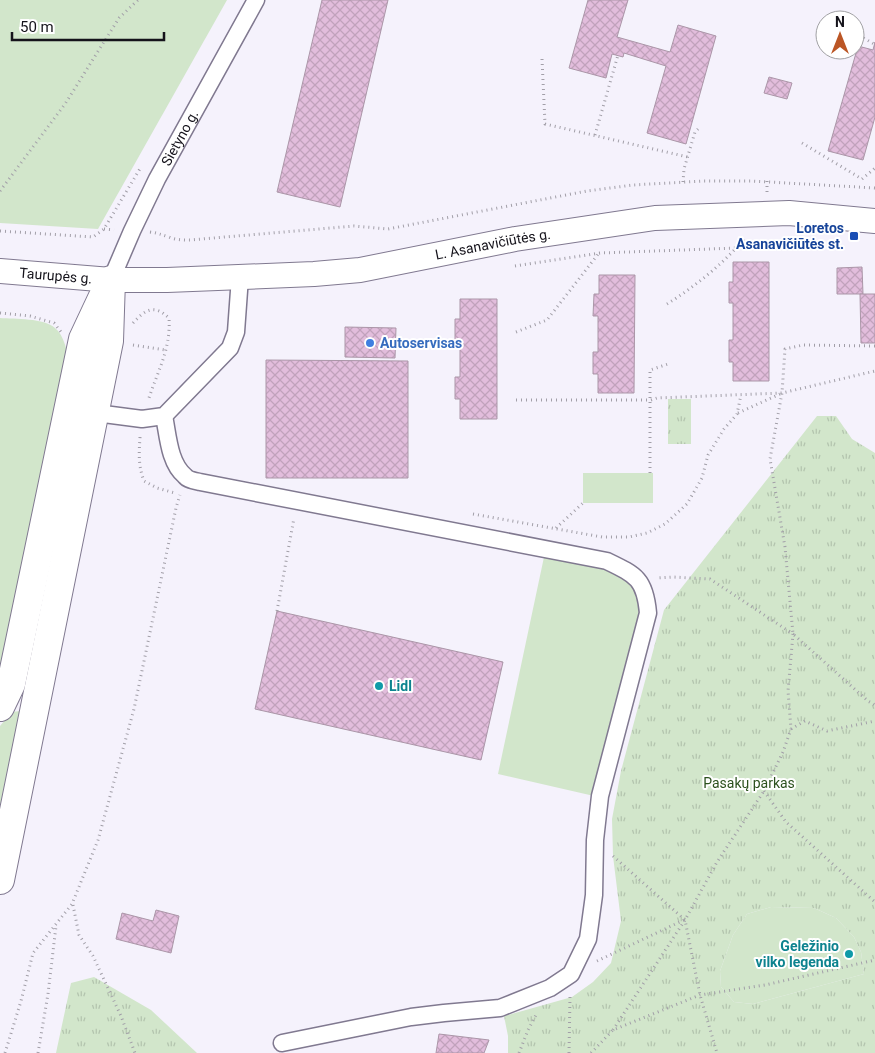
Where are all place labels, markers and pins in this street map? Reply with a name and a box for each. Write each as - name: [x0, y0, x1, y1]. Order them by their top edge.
- place label: Loretos Asanavičiūtės st.: [736, 220, 844, 252]
- marker: Loretos Asanavičiūtės st.: [848, 230, 860, 242]
- place label: Autoservisas: [380, 335, 462, 351]
- marker: Autoservisas: [364, 337, 376, 349]
- place label: Lidl: [389, 678, 412, 694]
- marker: Lidl: [373, 680, 385, 692]
- place label: Geležinio vilko legenda: [756, 938, 840, 970]
- marker: Geležinio vilko legenda: [843, 948, 855, 960]

